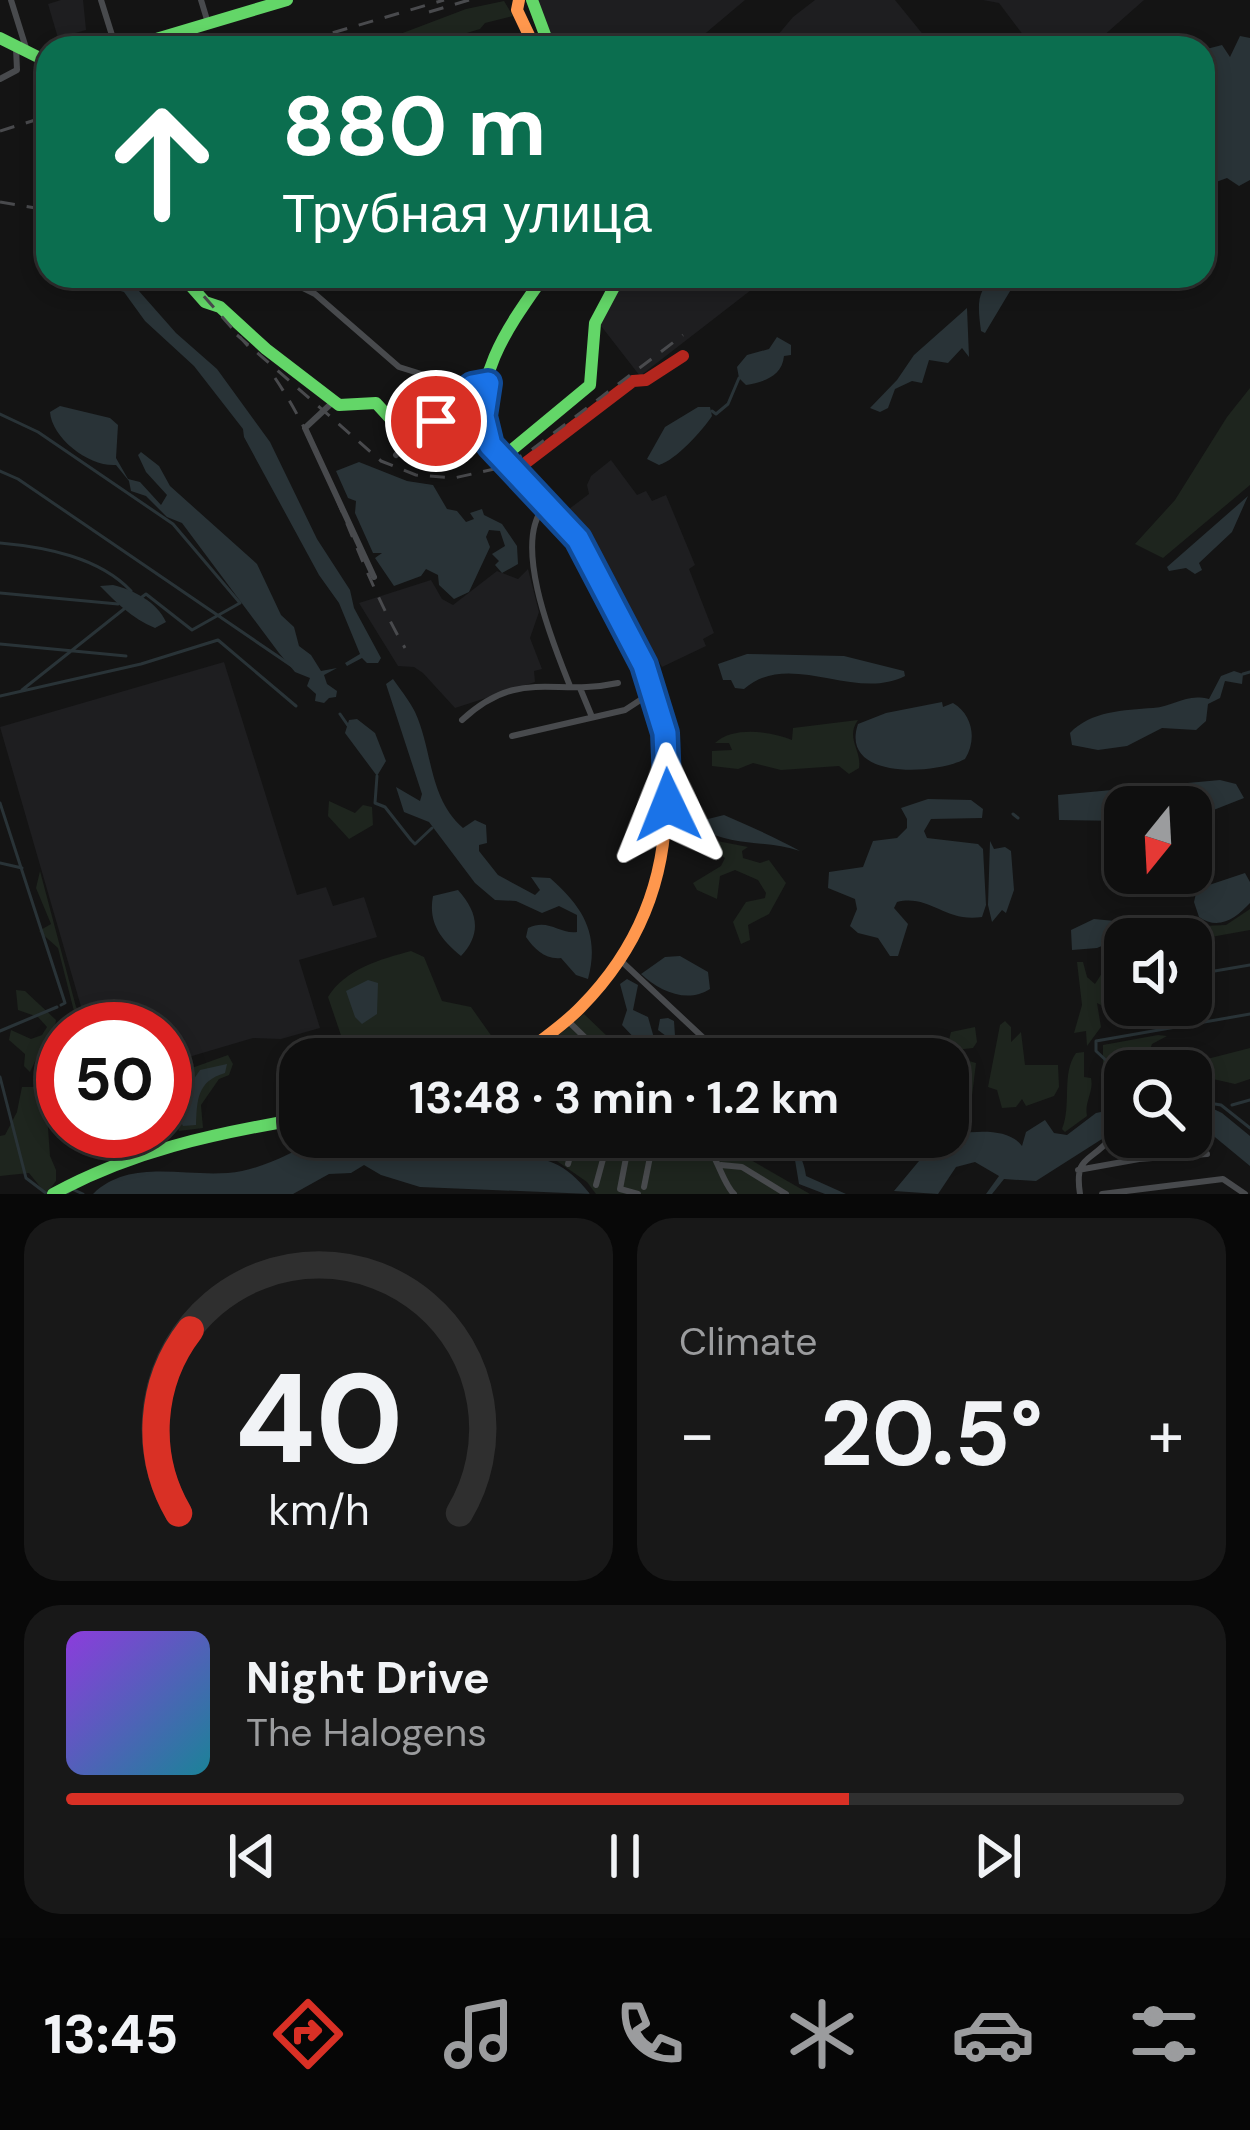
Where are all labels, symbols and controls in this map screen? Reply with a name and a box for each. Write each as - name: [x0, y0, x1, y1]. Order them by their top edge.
- text: 880 m: [282, 72, 546, 181]
- icon: ahead: [84, 84, 240, 240]
- text: Трубная улица: [282, 178, 652, 249]
- pin: [385, 370, 487, 472]
- icon: arrive: [403, 388, 469, 454]
- position arrow: [605, 742, 731, 868]
- north arrow: [1104, 786, 1212, 894]
- map controls: [1104, 786, 1212, 1158]
- button: sound: [1104, 918, 1212, 1026]
- speed limit sign: 50: [36, 1002, 192, 1158]
- button: search: [1104, 1050, 1212, 1158]
- text: 13:48 · 3 min · 1.2 km: [409, 1068, 839, 1127]
- text: Climate: [679, 1316, 817, 1367]
- text: 40: [234, 1338, 403, 1501]
- text: 20.5°: [820, 1376, 1043, 1493]
- text: −: [679, 1392, 715, 1477]
- text: +: [1148, 1392, 1184, 1477]
- text: km/h: [268, 1481, 369, 1537]
- text: Night Drive: [246, 1648, 490, 1707]
- text: The Halogens: [246, 1707, 487, 1758]
- icon: previous: [219, 1823, 285, 1889]
- icon: pause: [592, 1823, 658, 1889]
- icon: next: [965, 1823, 1031, 1889]
- icon: directions: [266, 1992, 350, 2076]
- icon: music: [437, 1992, 521, 2076]
- icon: phone: [608, 1992, 692, 2076]
- icon: climate: [780, 1992, 864, 2076]
- icon: car: [951, 1992, 1035, 2076]
- icon: filters: [1122, 1992, 1206, 2076]
- text: 13:45: [44, 1999, 178, 2070]

